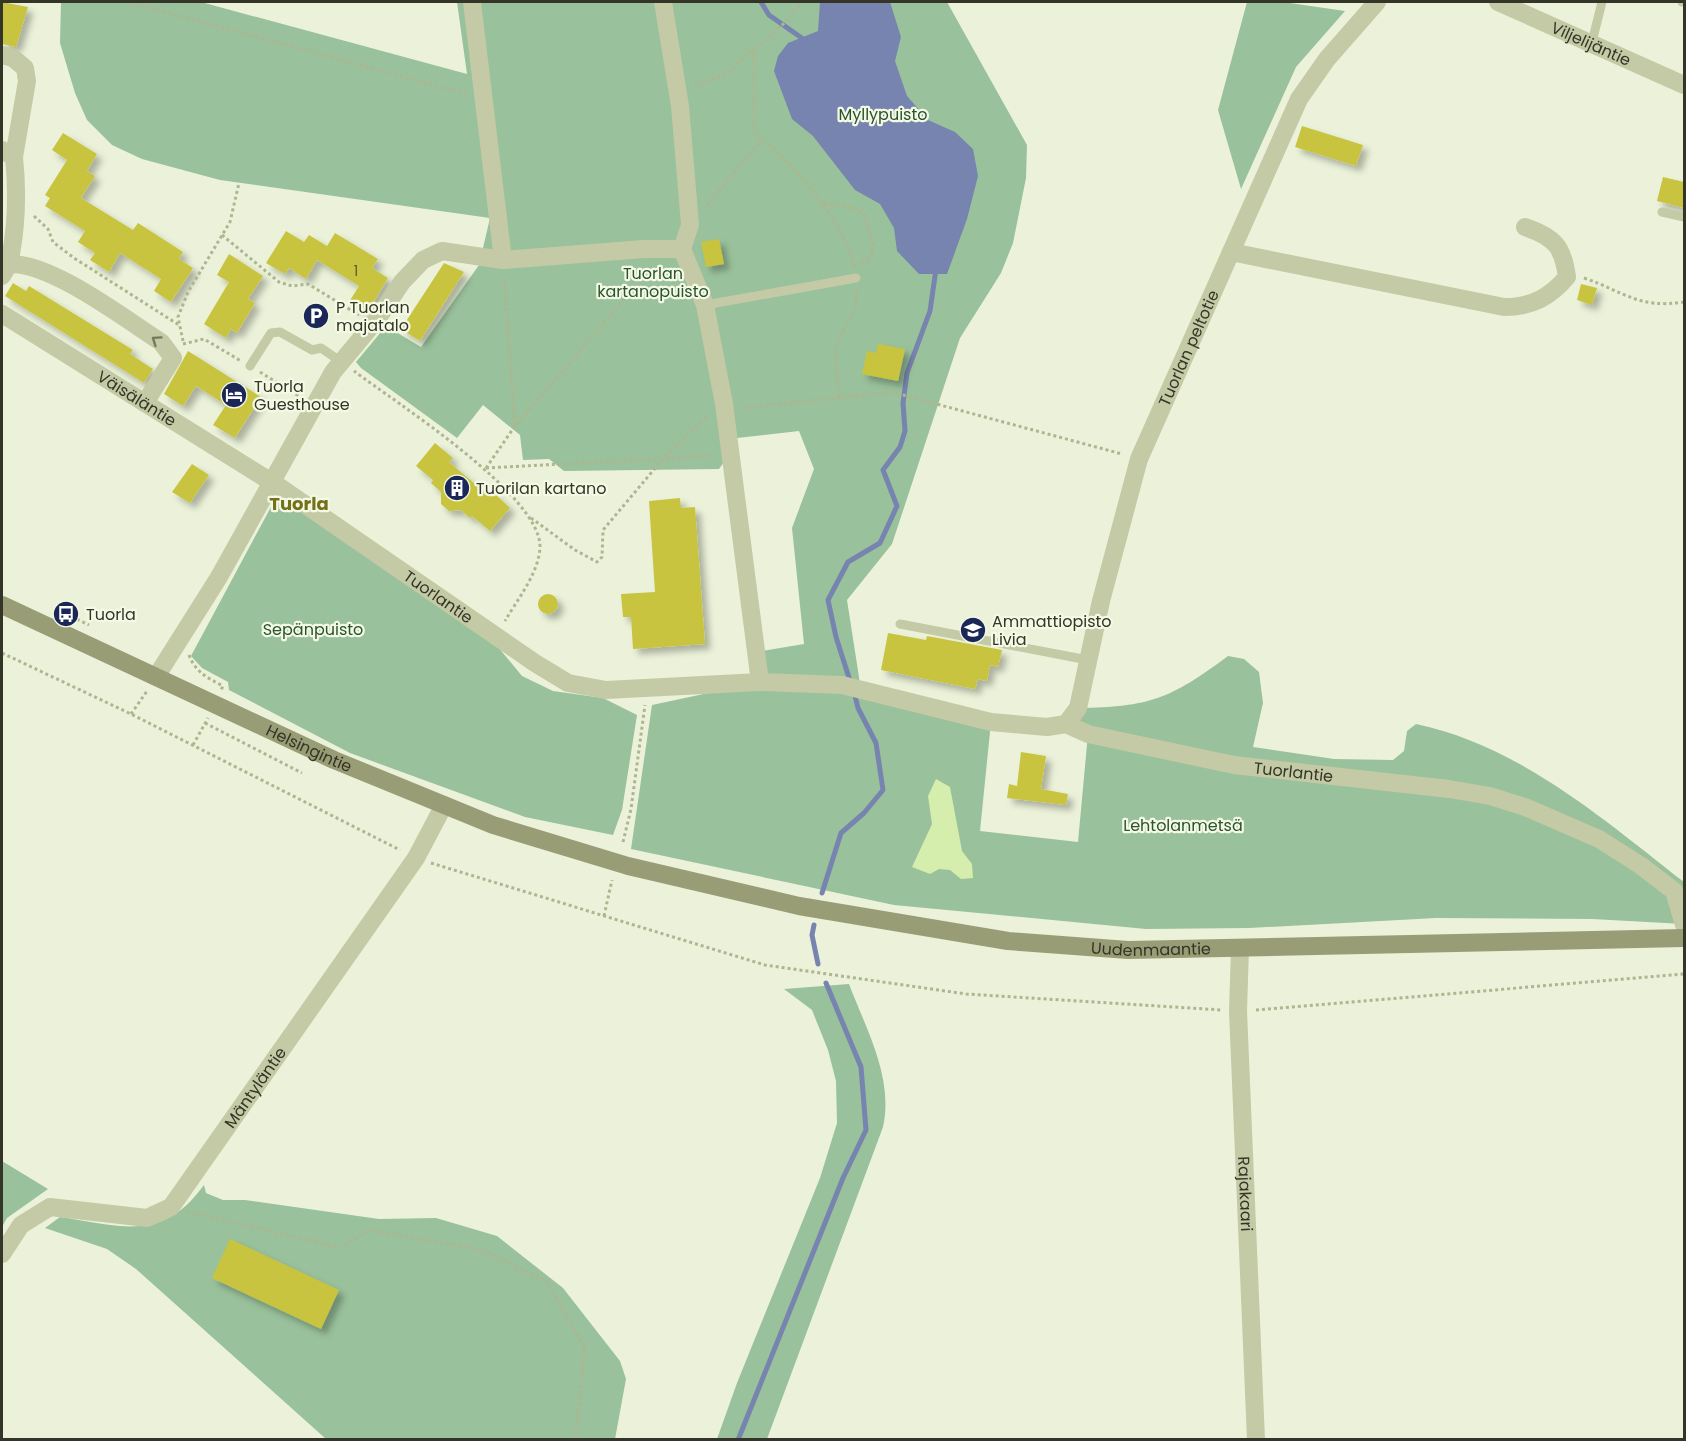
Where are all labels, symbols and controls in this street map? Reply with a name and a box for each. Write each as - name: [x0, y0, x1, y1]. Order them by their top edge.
- street label: Viljelijäntie: [1547, 16, 1635, 72]
- park label: Myllypuisto: [838, 103, 928, 126]
- house number: 1: [354, 261, 358, 281]
- park label: Tuorlan kartanopuisto: [597, 262, 709, 303]
- street label: Tuorlan peltotie: [1153, 286, 1225, 410]
- place label: P Tuorlan majatalo: [336, 296, 410, 337]
- parking icon: P Tuorlan majatalo: [301, 301, 331, 331]
- one-way arrow: [152, 336, 163, 347]
- street label: Väisäläntie: [93, 365, 181, 432]
- place label: Tuorla Guesthouse: [254, 375, 350, 416]
- hotel icon: Tuorla Guesthouse: [219, 380, 249, 410]
- building icon: Tuorilan kartano: [442, 473, 472, 503]
- place label: Tuorilan kartano: [476, 477, 606, 500]
- district label: Tuorla: [269, 491, 329, 516]
- street label: Tuorlantie: [399, 565, 478, 629]
- bus stop icon: Tuorla: [51, 599, 81, 629]
- place label: Tuorla: [86, 603, 136, 626]
- place label: Ammattiopisto Livia: [992, 610, 1112, 651]
- school or university icon: Ammattiopisto Livia: [958, 615, 988, 645]
- park label: Sepänpuisto: [263, 618, 363, 641]
- street label: Helsingintie: [262, 719, 356, 778]
- street label: Tuorlantie: [1252, 756, 1334, 788]
- park label: Lehtolanmetsä: [1123, 814, 1243, 837]
- street label: Uudenmaantie: [1090, 936, 1211, 962]
- street label: Mäntyläntie: [219, 1042, 292, 1133]
- street label: Rajakaari: [1232, 1156, 1258, 1232]

